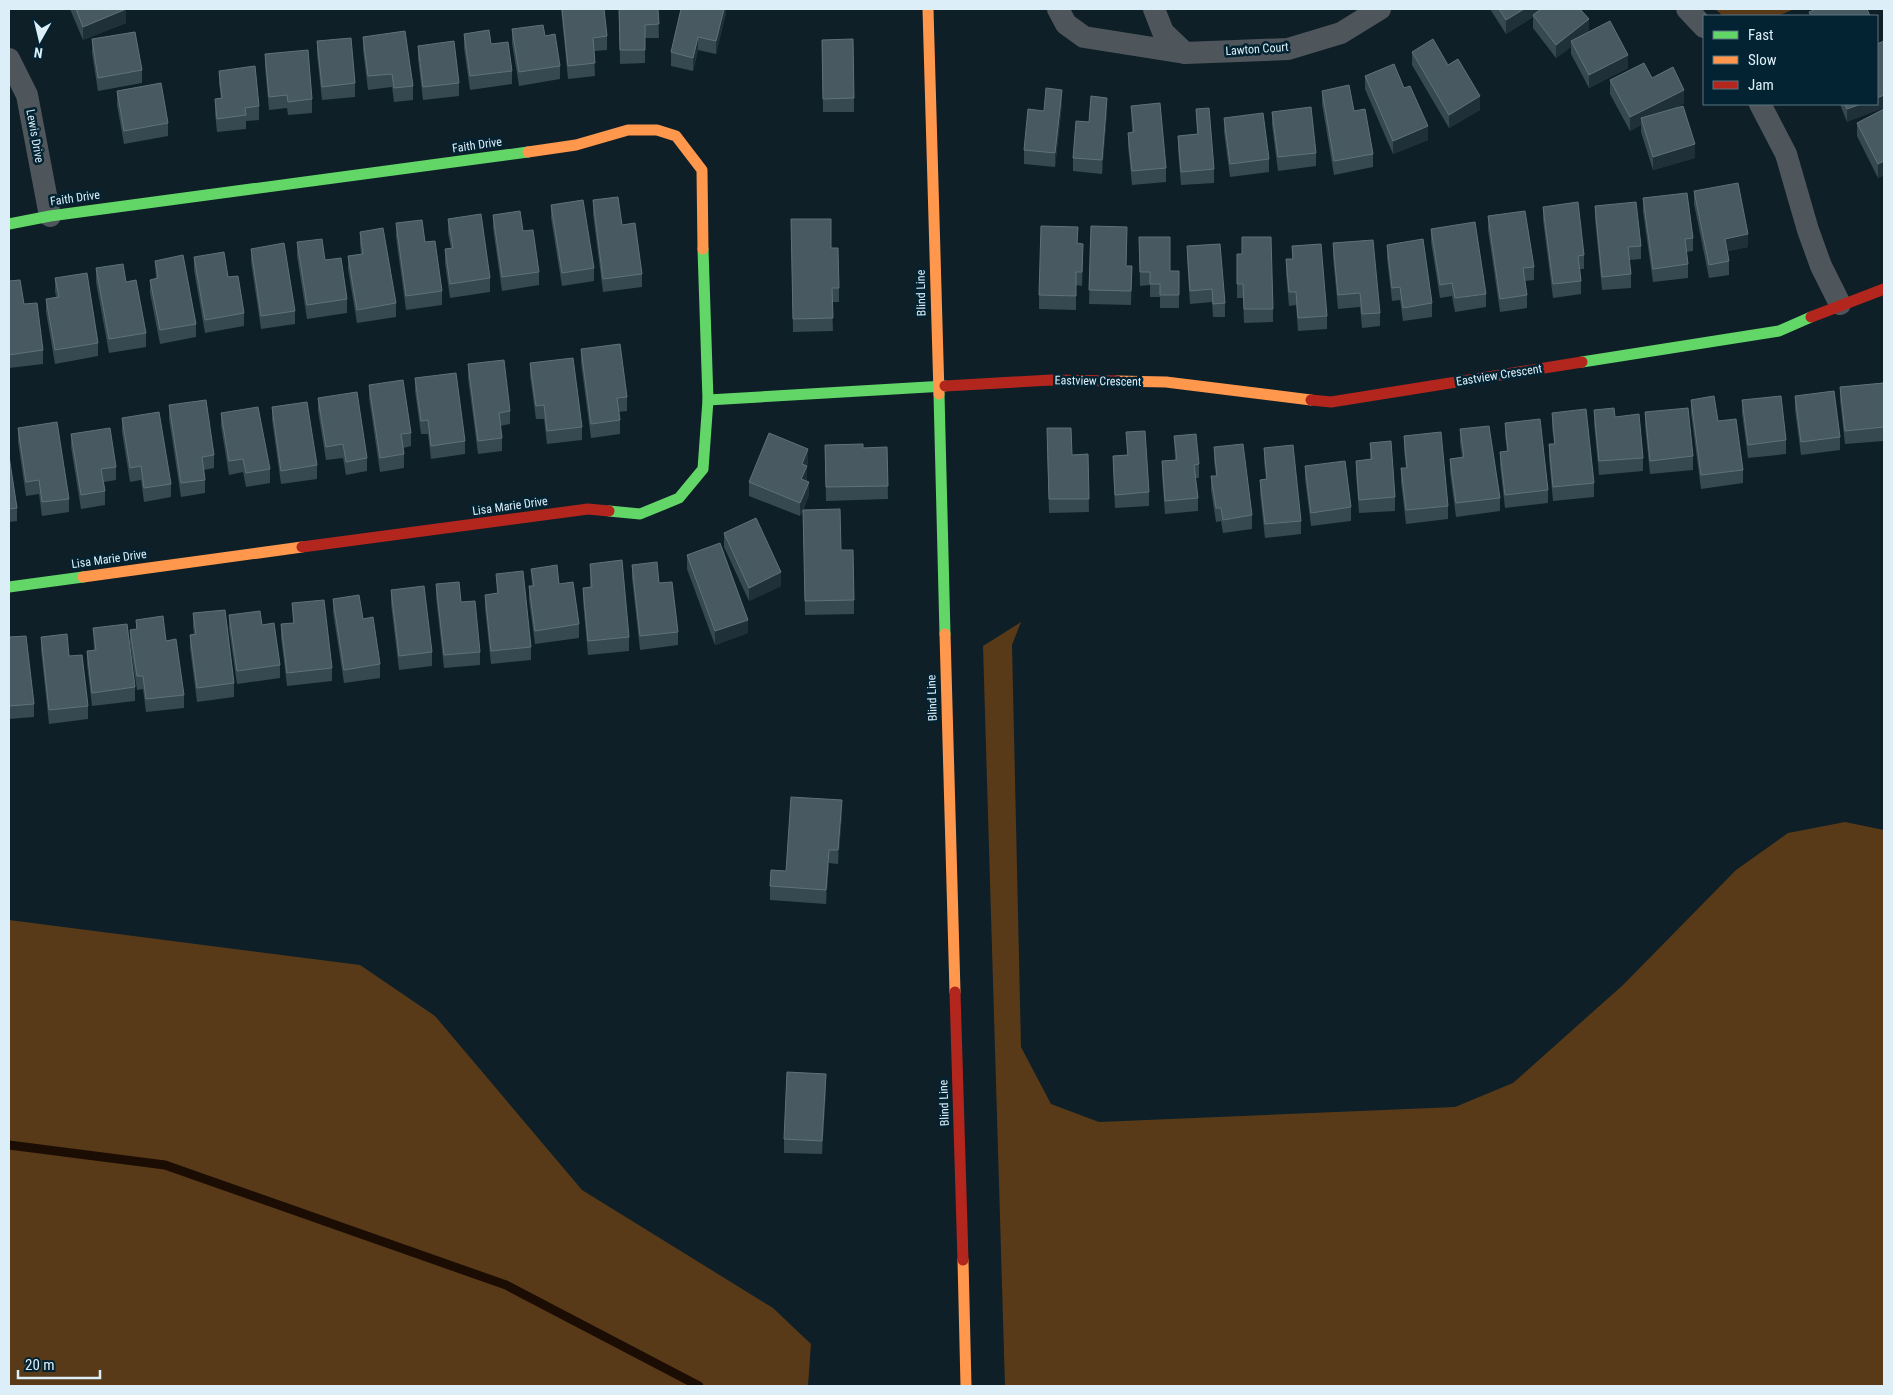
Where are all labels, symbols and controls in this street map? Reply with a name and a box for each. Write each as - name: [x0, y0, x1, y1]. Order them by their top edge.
- north arrow: [15, 15, 65, 65]
- legend: [1703, 15, 1878, 105]
- text: Fast: [1748, 26, 1773, 44]
- street label: Lawton Court: [1225, 40, 1290, 58]
- text: N: [33, 44, 44, 61]
- text: Slow: [1748, 51, 1777, 69]
- text: Jam: [1748, 76, 1774, 94]
- street label: Lewis Drive: [23, 108, 47, 164]
- street label: Faith Drive: [451, 135, 503, 155]
- street label: Faith Drive: [49, 188, 101, 208]
- street label: Blind Line: [914, 269, 928, 316]
- street label: Eastview Crescent: [1455, 361, 1543, 389]
- street label: Eastview Crescent: [1054, 373, 1142, 389]
- street label: Lisa Marie Drive: [471, 494, 549, 518]
- street label: Lisa Marie Drive: [70, 547, 148, 571]
- street label: Blind Line: [924, 674, 940, 721]
- street label: Blind Line: [936, 1079, 952, 1126]
- scale bar: [18, 1348, 100, 1380]
- text: 20 m: [25, 1356, 55, 1374]

